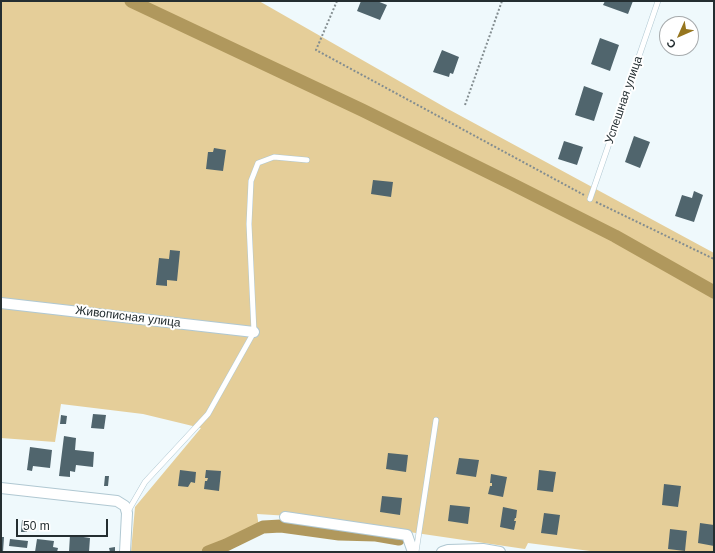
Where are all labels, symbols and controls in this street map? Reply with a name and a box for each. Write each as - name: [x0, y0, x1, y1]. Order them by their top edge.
- north arrow: [659, 16, 699, 56]
- text: С: [664, 37, 678, 51]
- street label: Успешная улица: [602, 54, 646, 146]
- street label: Живописная улица: [75, 303, 181, 331]
- scale bar: [18, 511, 110, 537]
- text: 50 m: [23, 519, 50, 533]

